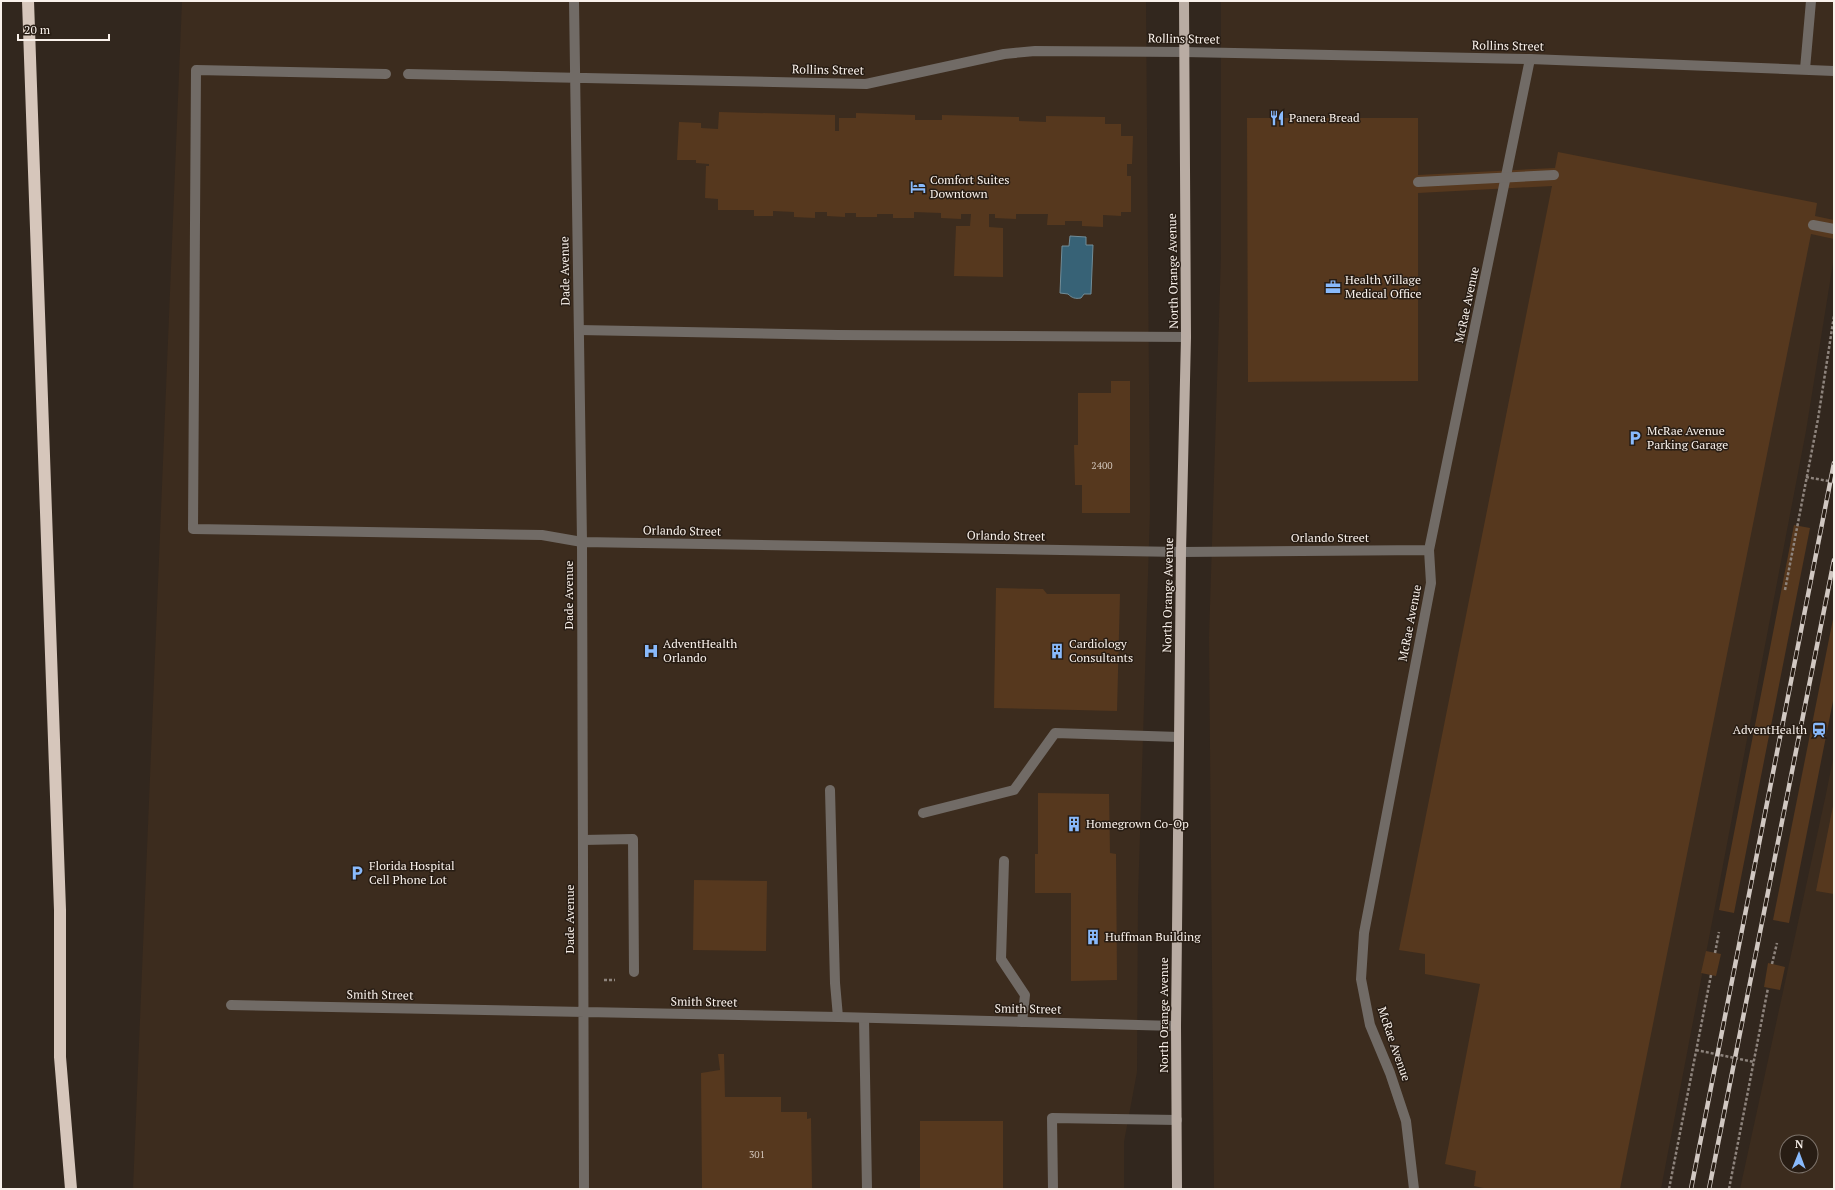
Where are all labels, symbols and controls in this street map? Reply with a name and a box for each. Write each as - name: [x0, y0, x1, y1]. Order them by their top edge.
- scale bar: [18, 16, 109, 42]
- text: 20 m: [24, 22, 51, 37]
- street label: Rollins Street: [1148, 30, 1221, 47]
- street label: Rollins Street: [1472, 37, 1545, 54]
- street label: Rollins Street: [792, 61, 865, 78]
- restaurant icon: Panera Bread: [1268, 109, 1286, 127]
- place label: Panera Bread: [1289, 110, 1360, 125]
- place label: Comfort Suites Downtown: [930, 172, 1010, 201]
- hotel icon: Comfort Suites Downtown: [909, 178, 927, 196]
- street label: North Orange Avenue: [1164, 213, 1181, 329]
- street label: Dade Avenue: [556, 236, 573, 306]
- street label: McRae Avenue: [1451, 265, 1482, 344]
- place label: Health Village Medical Office: [1345, 272, 1422, 301]
- office icon: Health Village Medical Office: [1324, 278, 1342, 296]
- place label: McRae Avenue Parking Garage: [1647, 423, 1728, 452]
- parking icon: McRae Avenue Parking Garage: [1626, 429, 1644, 447]
- house number: 2400: [1091, 459, 1113, 472]
- street label: Orlando Street: [643, 522, 722, 539]
- street label: Orlando Street: [967, 527, 1046, 544]
- street label: Orlando Street: [1291, 530, 1370, 545]
- street label: North Orange Avenue: [1159, 537, 1176, 653]
- street label: Dade Avenue: [561, 560, 576, 630]
- street label: McRae Avenue: [1395, 583, 1424, 662]
- place label: AdventHealth Orlando: [663, 636, 737, 665]
- place label: Cardiology Consultants: [1069, 636, 1133, 665]
- hospital icon: AdventHealth Orlando: [642, 642, 660, 660]
- building icon: Cardiology Consultants: [1048, 642, 1066, 660]
- station icon: AdventHealth: [1810, 721, 1828, 739]
- place label: AdventHealth: [1733, 722, 1807, 737]
- building icon: Homegrown Co-Op: [1065, 815, 1083, 833]
- place label: Homegrown Co-Op: [1086, 816, 1189, 831]
- place label: Florida Hospital Cell Phone Lot: [369, 858, 455, 887]
- parking icon: Florida Hospital Cell Phone Lot: [348, 864, 366, 882]
- street label: Dade Avenue: [562, 884, 577, 954]
- building icon: Huffman Building: [1084, 928, 1102, 946]
- place label: Huffman Building: [1105, 929, 1201, 944]
- street label: North Orange Avenue: [1156, 957, 1171, 1073]
- street label: Smith Street: [346, 986, 414, 1003]
- street label: Smith Street: [670, 993, 738, 1010]
- street label: Smith Street: [994, 1000, 1062, 1017]
- street label: McRae Avenue: [1375, 1005, 1414, 1083]
- north arrow: [1779, 1134, 1819, 1174]
- text: N: [1795, 1137, 1804, 1151]
- house number: 301: [749, 1148, 765, 1161]

